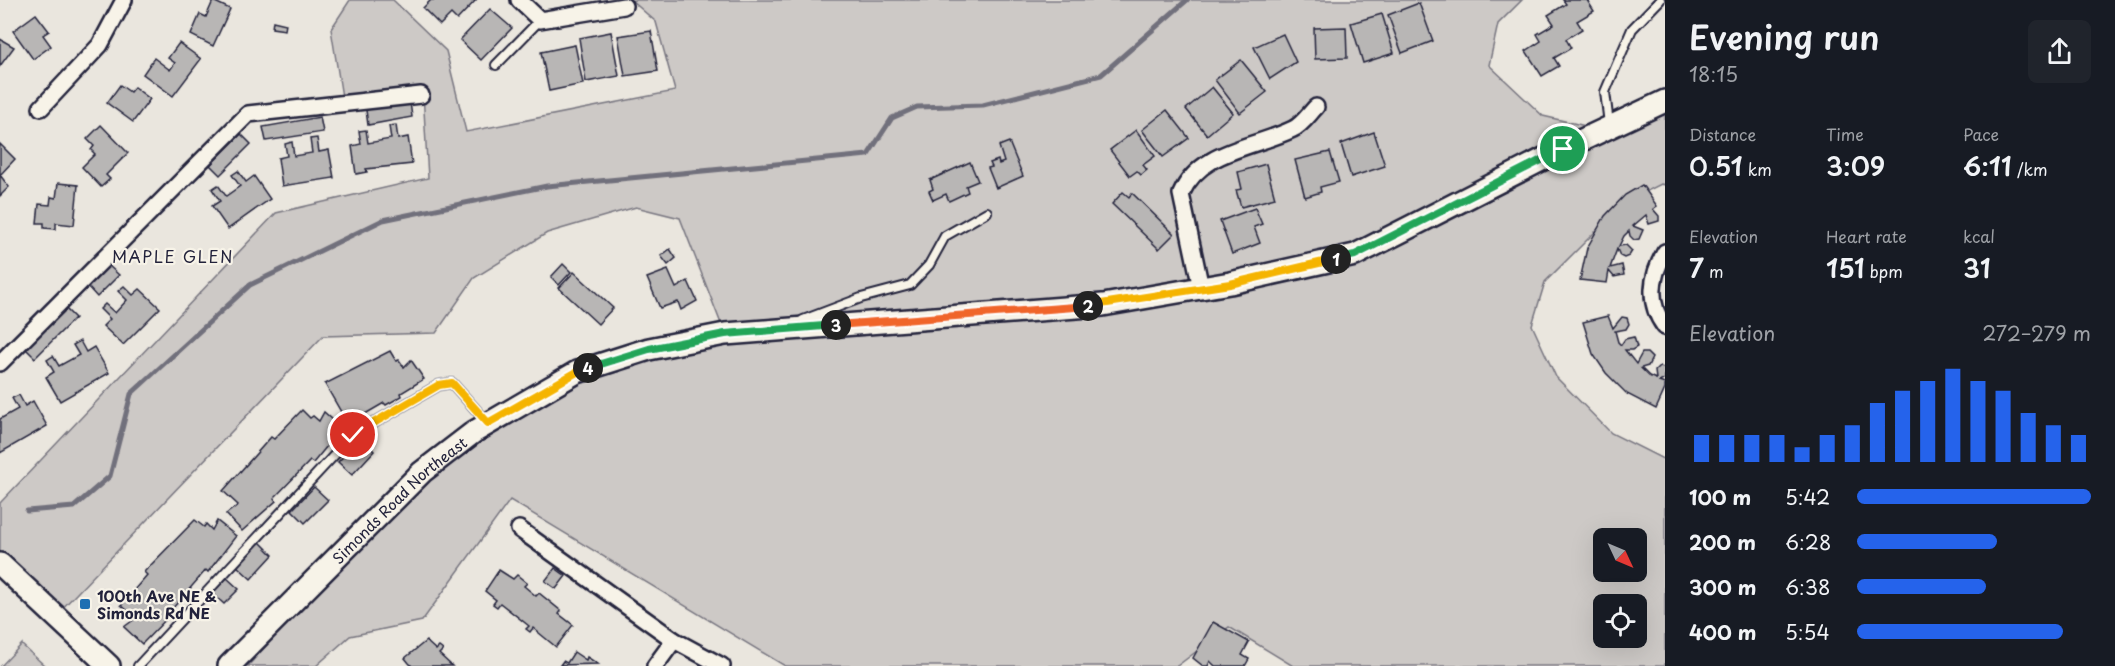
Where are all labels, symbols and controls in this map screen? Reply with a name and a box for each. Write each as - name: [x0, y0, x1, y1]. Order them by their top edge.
- text: Evening run: [1689, 11, 1880, 61]
- button: share: [2028, 20, 2091, 83]
- text: 18:15: [1689, 59, 1738, 89]
- text: Distance: [1689, 122, 1756, 146]
- text: Time: [1826, 122, 1864, 146]
- text: Pace: [1963, 122, 1999, 146]
- pin: [1537, 123, 1588, 174]
- icon: arrive: [1546, 132, 1579, 165]
- text: 0.51: [1689, 146, 1743, 185]
- text: 3:09: [1826, 146, 1885, 185]
- text: 6:11: [1963, 146, 2012, 185]
- text: km: [1743, 157, 1772, 181]
- text: /km: [2012, 157, 2048, 181]
- text: Elevation: [1689, 224, 1758, 248]
- text: Heart rate: [1826, 224, 1907, 248]
- text: kcal: [1963, 224, 1995, 248]
- district label: MAPLE GLEN: [112, 244, 234, 268]
- pin: 1: [1321, 244, 1351, 274]
- text: 1: [1332, 247, 1340, 271]
- text: 7: [1689, 248, 1704, 287]
- text: 151: [1826, 248, 1864, 287]
- text: 31: [1963, 248, 1991, 287]
- text: m: [1704, 259, 1724, 283]
- text: bpm: [1864, 259, 1903, 283]
- pin: 2: [1073, 291, 1103, 321]
- text: 2: [1082, 294, 1094, 318]
- pin: 3: [821, 310, 851, 340]
- text: 3: [831, 313, 841, 337]
- text: Elevation: [1689, 318, 1775, 348]
- text: 272–279 m: [1982, 318, 2091, 348]
- pin: 4: [573, 353, 603, 383]
- text: 4: [583, 356, 593, 380]
- pin: [327, 409, 378, 460]
- icon: check: [336, 418, 369, 451]
- street label: Simonds Road Northeast: [326, 430, 471, 568]
- text: 100 m: [1689, 482, 1751, 512]
- text: 5:42: [1785, 482, 1830, 512]
- text: 200 m: [1689, 527, 1756, 557]
- text: 6:28: [1785, 527, 1831, 557]
- north arrow: [1593, 528, 1647, 582]
- map controls: [1593, 528, 1647, 648]
- text: 300 m: [1689, 572, 1757, 602]
- text: 6:38: [1785, 572, 1830, 602]
- place label: 100th Ave NE & Simonds Rd NE: [97, 584, 217, 624]
- button: locate: [1593, 594, 1647, 648]
- marker: 100th Ave NE & Simonds Rd NE: [78, 597, 92, 611]
- text: 400 m: [1689, 617, 1757, 647]
- text: 5:54: [1785, 617, 1830, 647]

